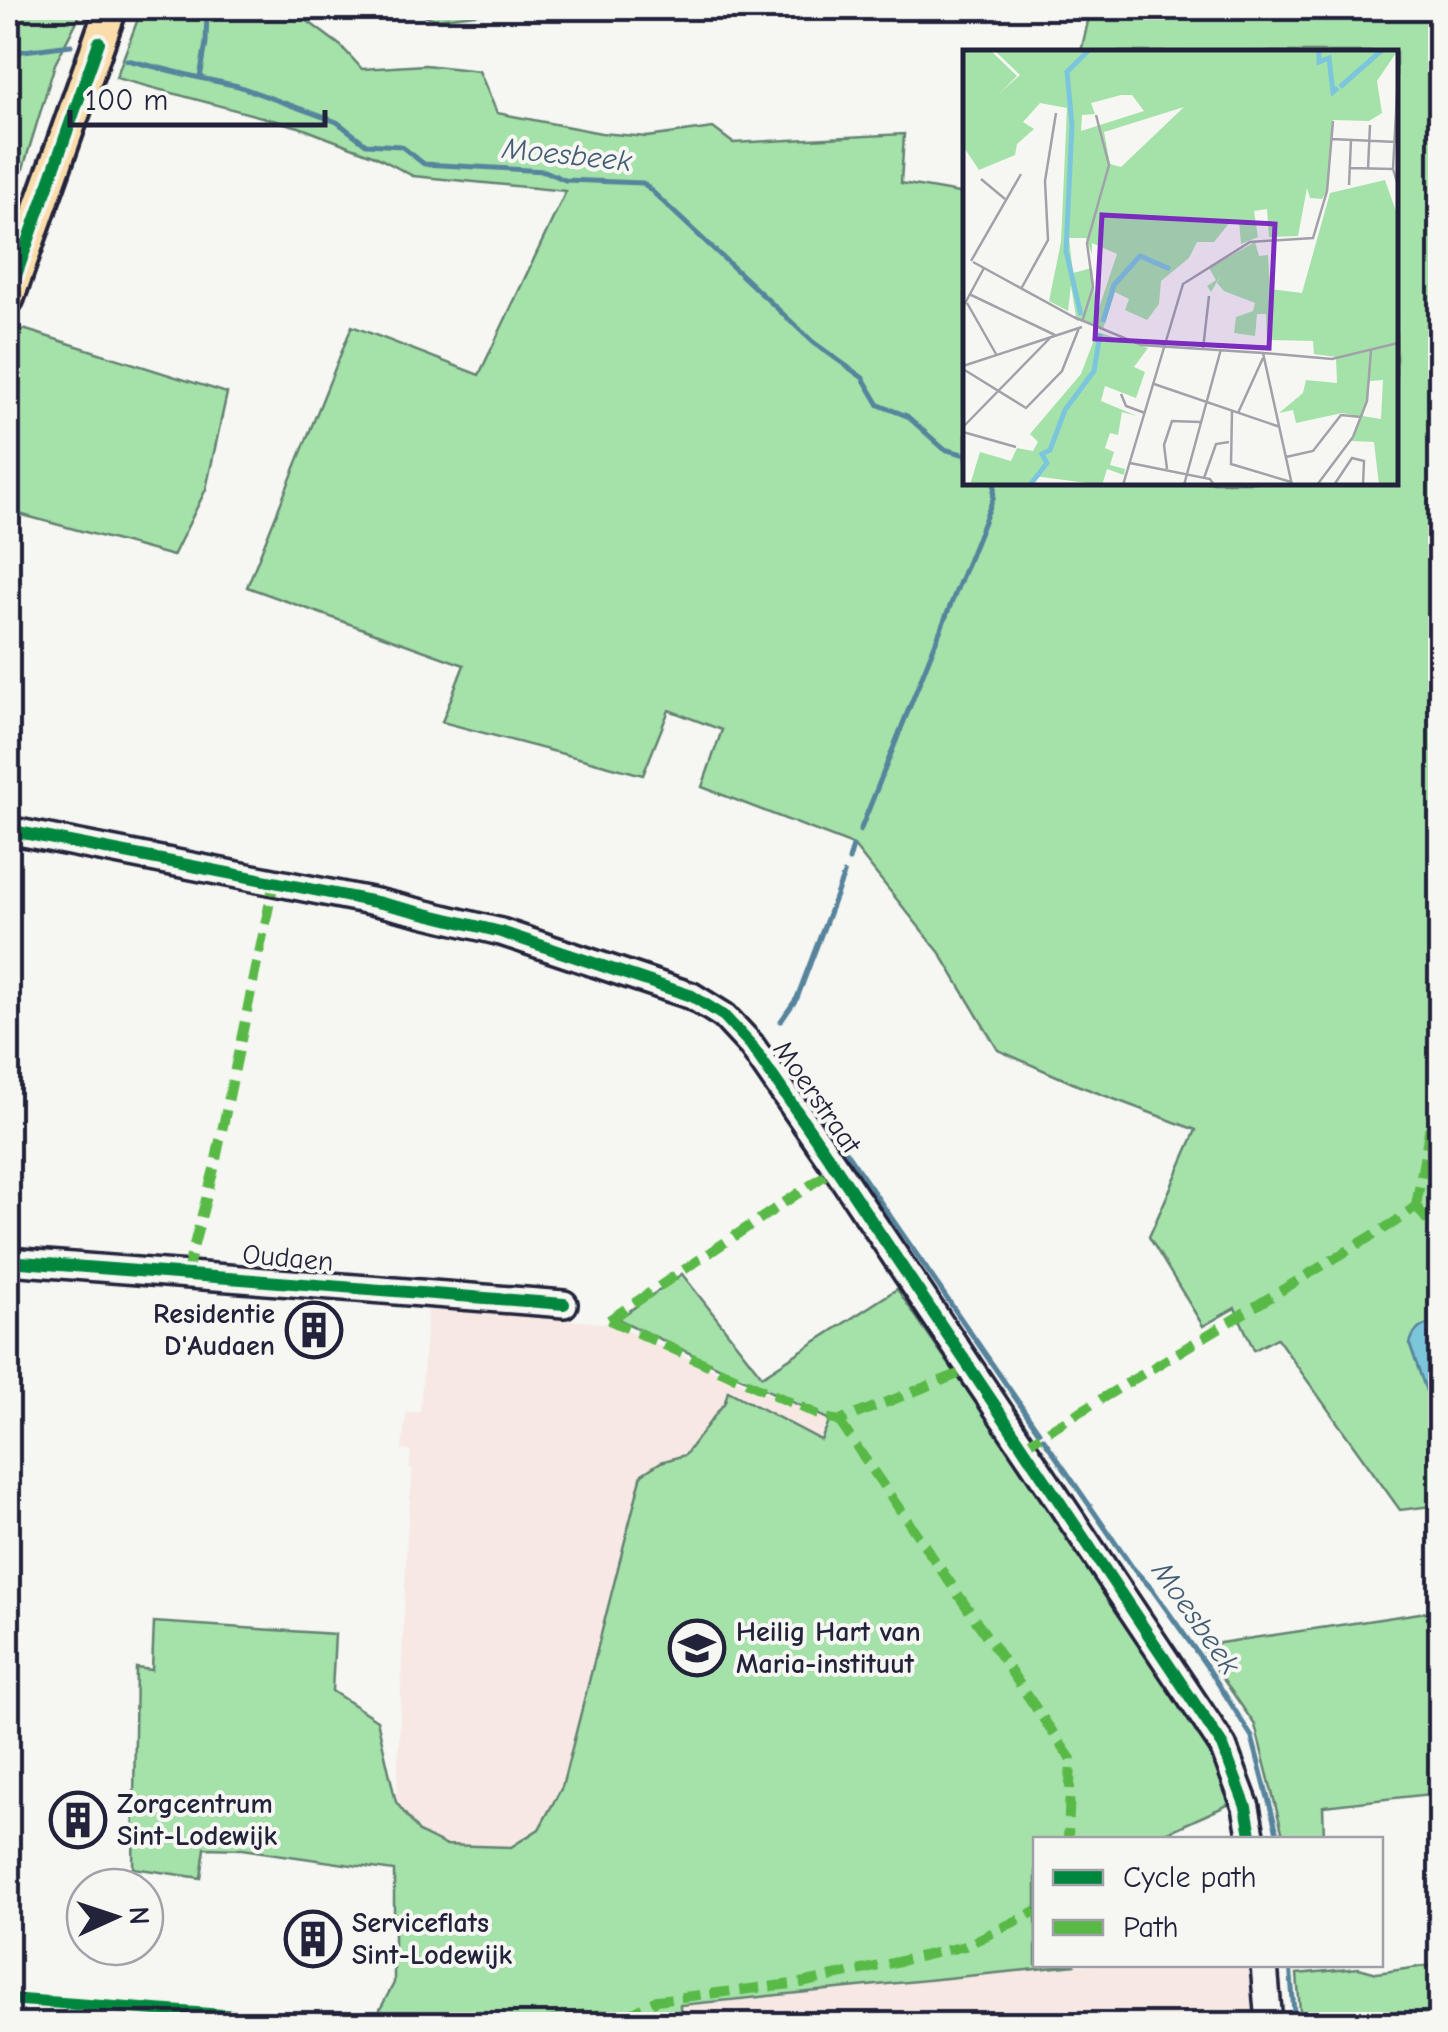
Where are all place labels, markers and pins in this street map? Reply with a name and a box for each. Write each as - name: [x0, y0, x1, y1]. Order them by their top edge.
- place label: Residentie D'Audaen: [153, 1298, 275, 1362]
- building icon: Residentie D'Audaen: [284, 1300, 344, 1360]
- place label: Heilig Hart van Maria-instituut: [736, 1616, 921, 1680]
- school or university icon: Heilig Hart van Maria-instituut: [667, 1618, 727, 1678]
- place label: Zorgcentrum Sint-Lodewijk: [117, 1788, 278, 1852]
- building icon: Zorgcentrum Sint-Lodewijk: [48, 1790, 108, 1850]
- place label: Serviceflats Sint-Lodewijk: [352, 1907, 513, 1971]
- building icon: Serviceflats Sint-Lodewijk: [283, 1909, 343, 1969]

